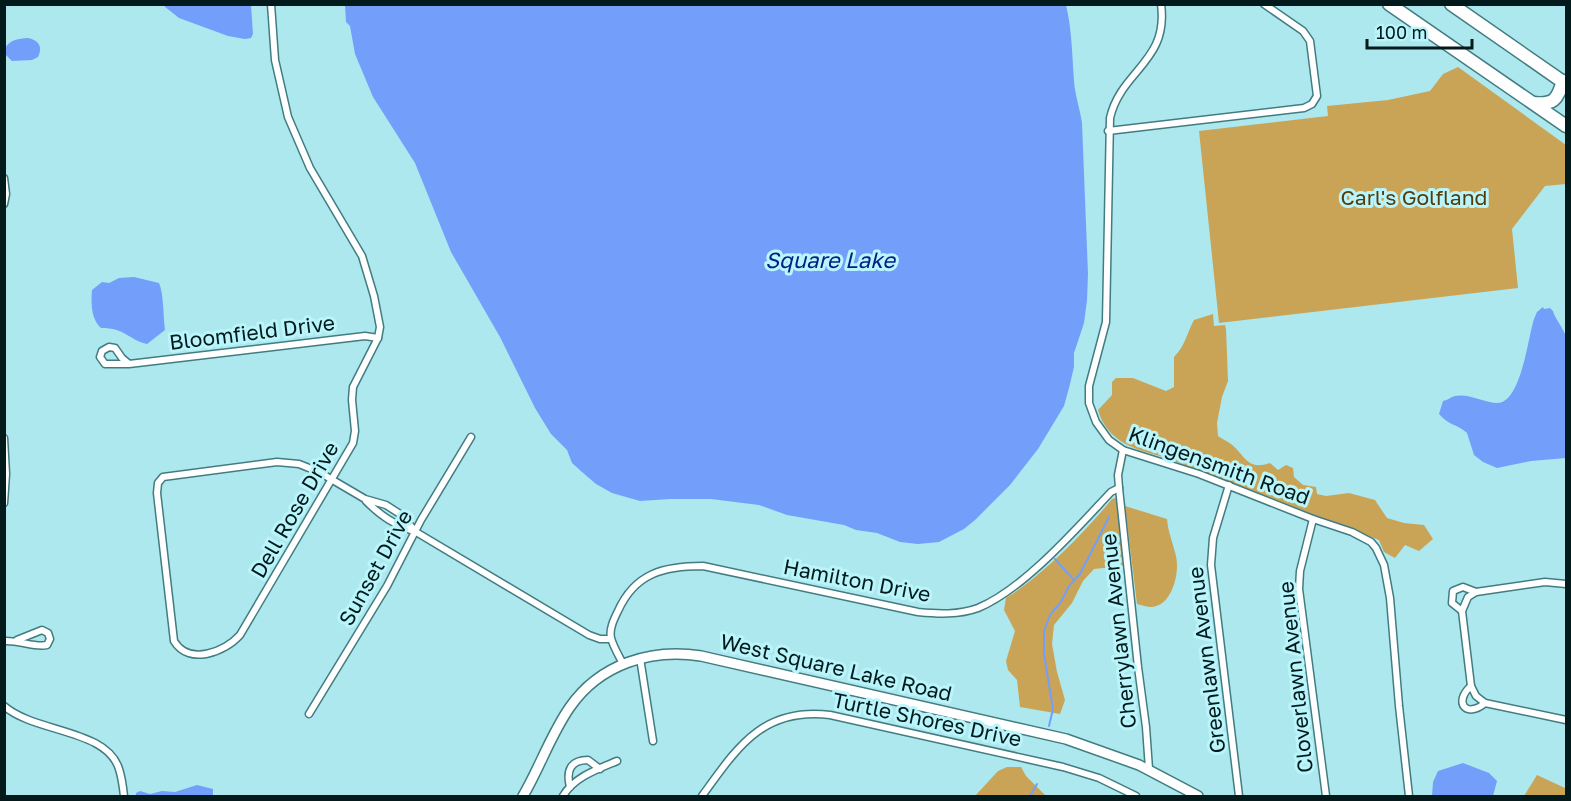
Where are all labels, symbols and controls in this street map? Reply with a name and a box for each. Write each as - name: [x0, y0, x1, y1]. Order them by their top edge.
- scale bar: [1367, 12, 1472, 50]
- text: 100 m: [1376, 21, 1427, 43]
- park label: Carl's Golfland: [1341, 184, 1488, 210]
- water label: Square Lake: [765, 246, 897, 273]
- street label: Bloomfield Drive: [168, 309, 336, 355]
- street label: Klingensmith Road: [1125, 420, 1313, 510]
- street label: Dell Rose Drive: [245, 437, 344, 582]
- street label: Sunset Drive: [333, 505, 418, 630]
- street label: Cherrylawn Avenue: [1095, 532, 1141, 730]
- street label: Hamilton Drive: [781, 553, 933, 607]
- street label: Greenlawn Avenue: [1182, 565, 1230, 755]
- street label: Cloverlawn Avenue: [1272, 580, 1318, 774]
- street label: West Square Lake Road: [718, 628, 955, 706]
- street label: Turtle Shores Drive: [830, 686, 1024, 752]

